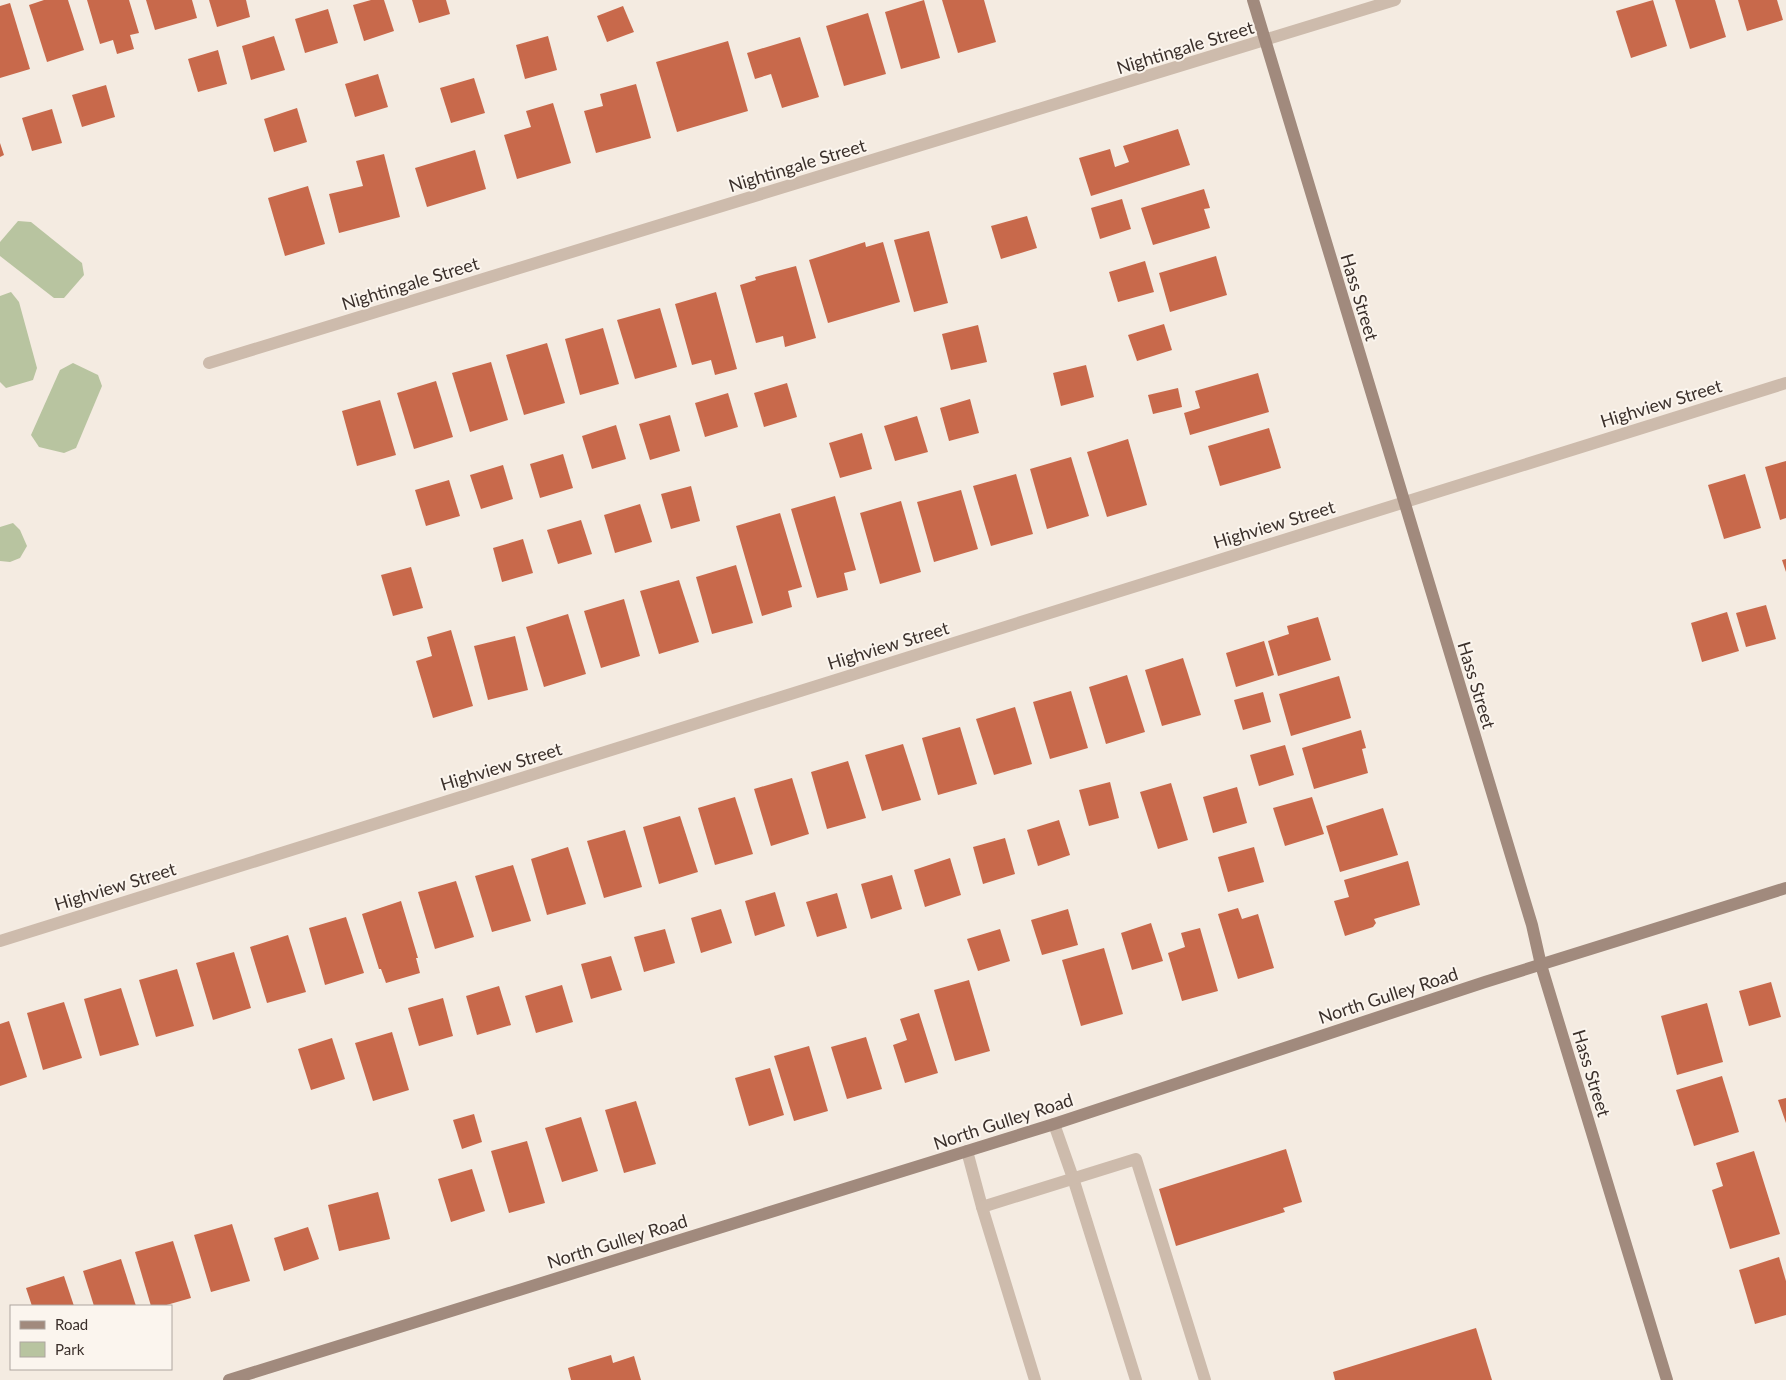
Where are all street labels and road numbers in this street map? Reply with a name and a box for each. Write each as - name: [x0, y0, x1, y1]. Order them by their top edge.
- street label: Nightingale Street: [1114, 16, 1257, 78]
- street label: Nightingale Street: [726, 134, 869, 196]
- street label: Hass Street: [1336, 251, 1384, 344]
- street label: Nightingale Street: [339, 252, 482, 314]
- street label: Highview Street: [1598, 374, 1725, 432]
- street label: Highview Street: [1211, 495, 1338, 553]
- street label: Highview Street: [825, 616, 952, 674]
- street label: Hass Street: [1453, 639, 1501, 732]
- street label: Highview Street: [438, 737, 565, 795]
- street label: Highview Street: [52, 857, 179, 915]
- street label: North Gulley Road: [1315, 962, 1461, 1028]
- street label: Hass Street: [1568, 1027, 1616, 1120]
- street label: North Gulley Road: [930, 1088, 1076, 1154]
- street label: North Gulley Road: [544, 1209, 690, 1273]

